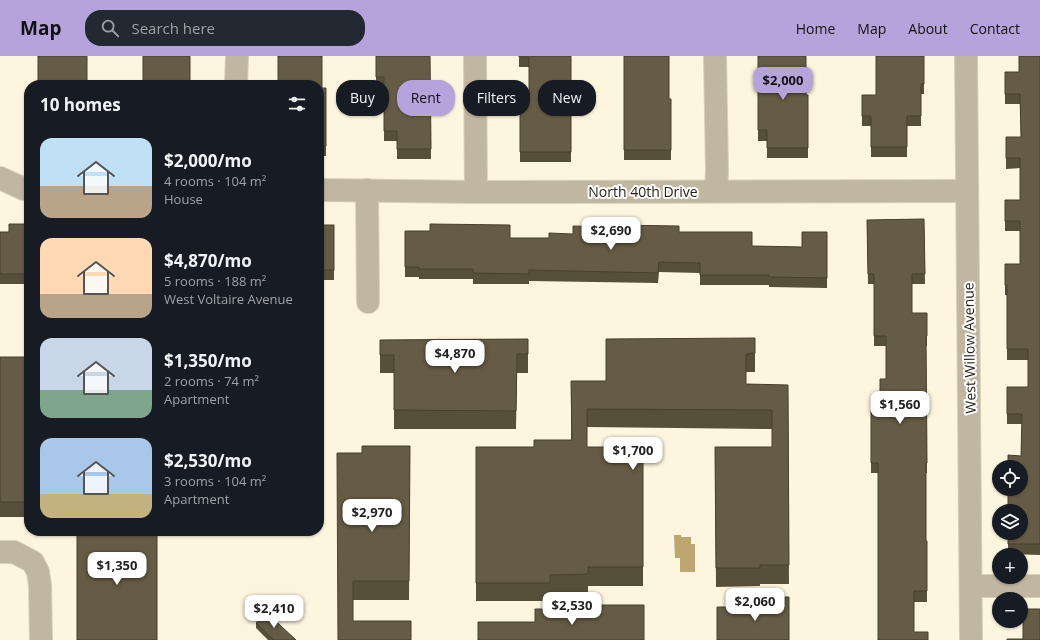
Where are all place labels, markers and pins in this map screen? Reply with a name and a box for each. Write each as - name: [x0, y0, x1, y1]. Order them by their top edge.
- pin: $2,000: [750, 67, 816, 101]
- pin: $2,690: [578, 217, 644, 251]
- pin: $4,870: [422, 340, 488, 374]
- pin: $1,560: [867, 391, 933, 425]
- pin: $1,700: [600, 437, 666, 471]
- pin: $2,970: [339, 499, 405, 533]
- pin: $1,350: [84, 552, 150, 586]
- pin: $2,060: [722, 588, 788, 622]
- pin: $2,530: [539, 592, 605, 626]
- pin: $2,410: [241, 595, 307, 629]

